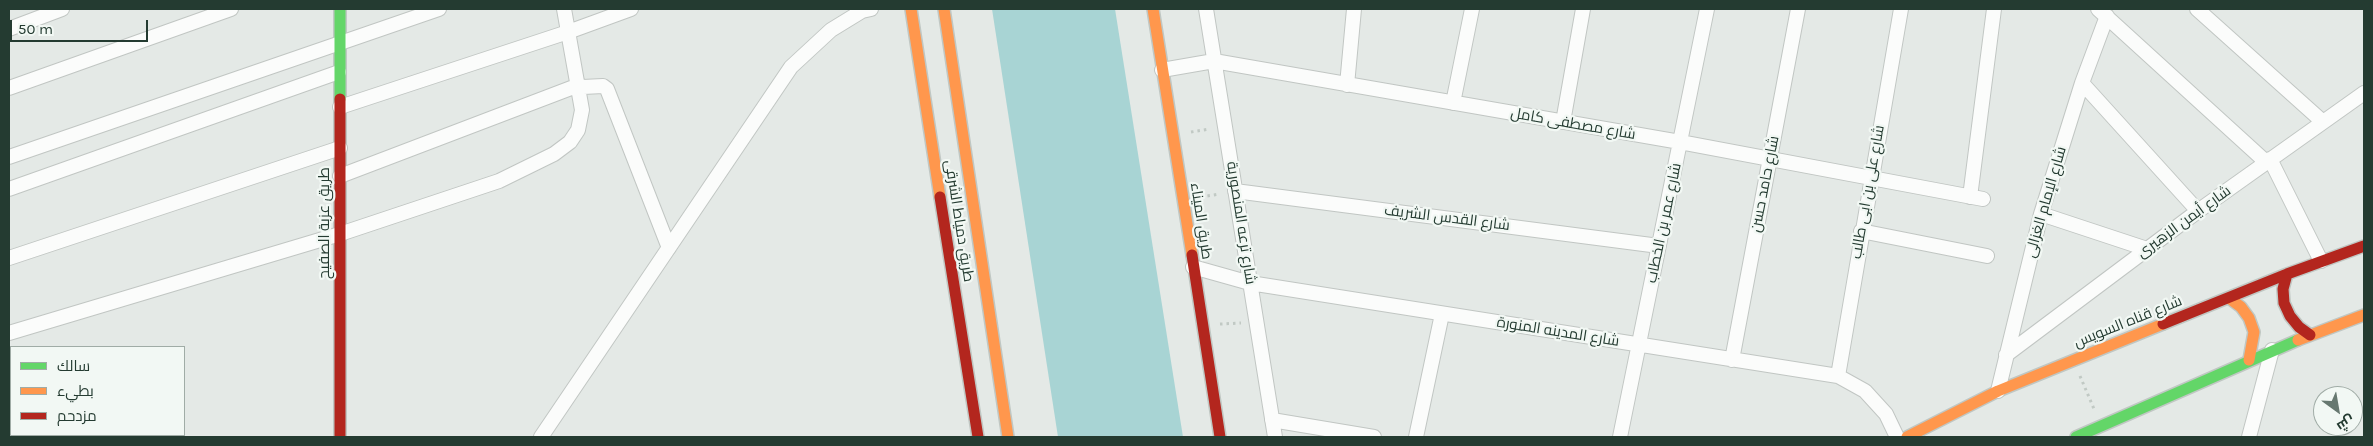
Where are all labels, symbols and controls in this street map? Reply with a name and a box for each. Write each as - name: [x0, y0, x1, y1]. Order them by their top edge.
- scale bar: [12, 10, 150, 42]
- text: 50 m: [18, 20, 53, 38]
- street label: شارع مصطفى كامل: [1509, 104, 1637, 144]
- street label: شارع على بن ابى طالب: [1847, 124, 1889, 260]
- street label: شارع حامد حسن: [1747, 134, 1783, 234]
- street label: شارع الإمام الغزالى: [2022, 144, 2070, 260]
- street label: طريق دمياط الشرقى: [940, 159, 978, 283]
- street label: شارع ترعه المنصورية: [1222, 160, 1260, 286]
- street label: شارع عمر بن الخطاب: [1642, 161, 1686, 285]
- street label: طريق عزبة الصفيح: [316, 167, 334, 279]
- street label: طريق الميناء: [1186, 181, 1216, 261]
- street label: شارع أيمن الزهيرى: [2133, 182, 2235, 262]
- street label: شارع القدس الشريف: [1383, 201, 1511, 235]
- street label: شارع قناه السويس: [2071, 292, 2185, 352]
- street label: شارع المدينه المنورة: [1496, 313, 1620, 351]
- legend: [10, 346, 185, 436]
- text: سالك: [57, 357, 90, 375]
- text: بطيء: [57, 382, 94, 400]
- north arrow: [2313, 386, 2363, 436]
- text: مزدحم: [57, 407, 97, 425]
- text: ش: [2334, 411, 2358, 435]

